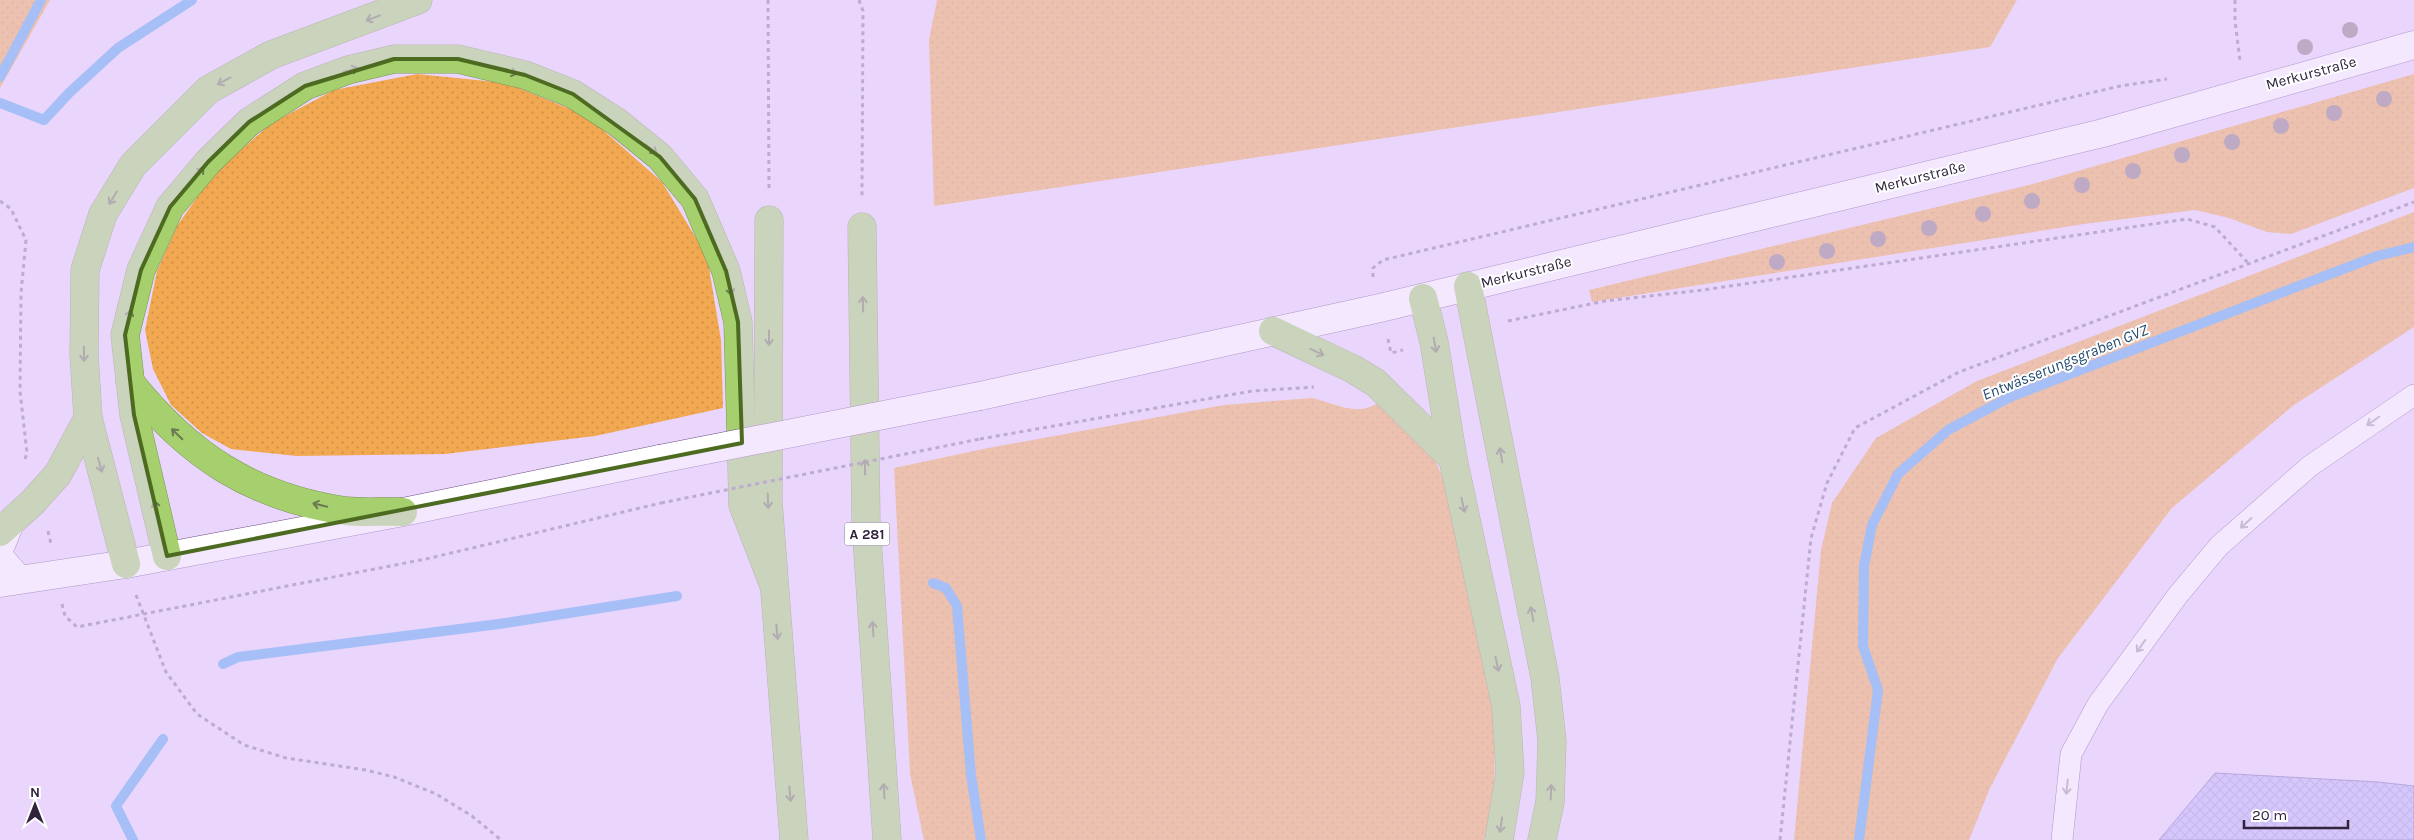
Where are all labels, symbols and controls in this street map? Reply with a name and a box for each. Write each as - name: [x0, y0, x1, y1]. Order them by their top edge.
- one-way arrow: [366, 14, 381, 23]
- street label: Merkurstraße: [2264, 52, 2358, 94]
- one-way arrow: [342, 65, 358, 74]
- one-way arrow: [502, 68, 518, 77]
- one-way arrow: [217, 77, 232, 86]
- one-way arrow: [644, 144, 657, 155]
- street label: Merkurstraße: [1873, 157, 1967, 197]
- one-way arrow: [193, 166, 205, 179]
- one-way arrow: [108, 190, 118, 204]
- street label: Merkurstraße: [1479, 252, 1573, 292]
- one-way arrow: [726, 280, 735, 296]
- one-way arrow: [858, 297, 868, 313]
- one-way arrow: [125, 309, 134, 325]
- water label: Entwässerungsgraben GVZ: [1979, 320, 2151, 404]
- one-way arrow: [764, 330, 774, 346]
- one-way arrow: [1430, 337, 1440, 353]
- one-way arrow: [79, 346, 89, 362]
- one-way arrow: [1309, 348, 1324, 357]
- one-way arrow: [2366, 416, 2380, 426]
- one-way arrow: [170, 428, 183, 440]
- one-way arrow: [1495, 447, 1505, 463]
- one-way arrow: [96, 457, 105, 473]
- one-way arrow: [860, 459, 870, 476]
- one-way arrow: [763, 492, 773, 509]
- one-way arrow: [1458, 497, 1468, 513]
- one-way arrow: [313, 500, 329, 509]
- one-way arrow: [151, 501, 160, 517]
- one-way arrow: [2240, 517, 2253, 528]
- road number: A 281: [844, 522, 890, 546]
- one-way arrow: [1527, 606, 1536, 622]
- one-way arrow: [869, 621, 878, 637]
- one-way arrow: [772, 623, 782, 639]
- one-way arrow: [2136, 639, 2146, 653]
- one-way arrow: [1492, 656, 1502, 672]
- one-way arrow: [2063, 779, 2072, 795]
- north arrow: [10, 780, 60, 830]
- text: N: [30, 784, 40, 801]
- one-way arrow: [880, 784, 889, 800]
- one-way arrow: [1546, 784, 1555, 800]
- one-way arrow: [785, 785, 795, 801]
- scale bar: [2244, 798, 2348, 830]
- text: 20 m: [2252, 806, 2287, 824]
- one-way arrow: [1496, 816, 1506, 832]

